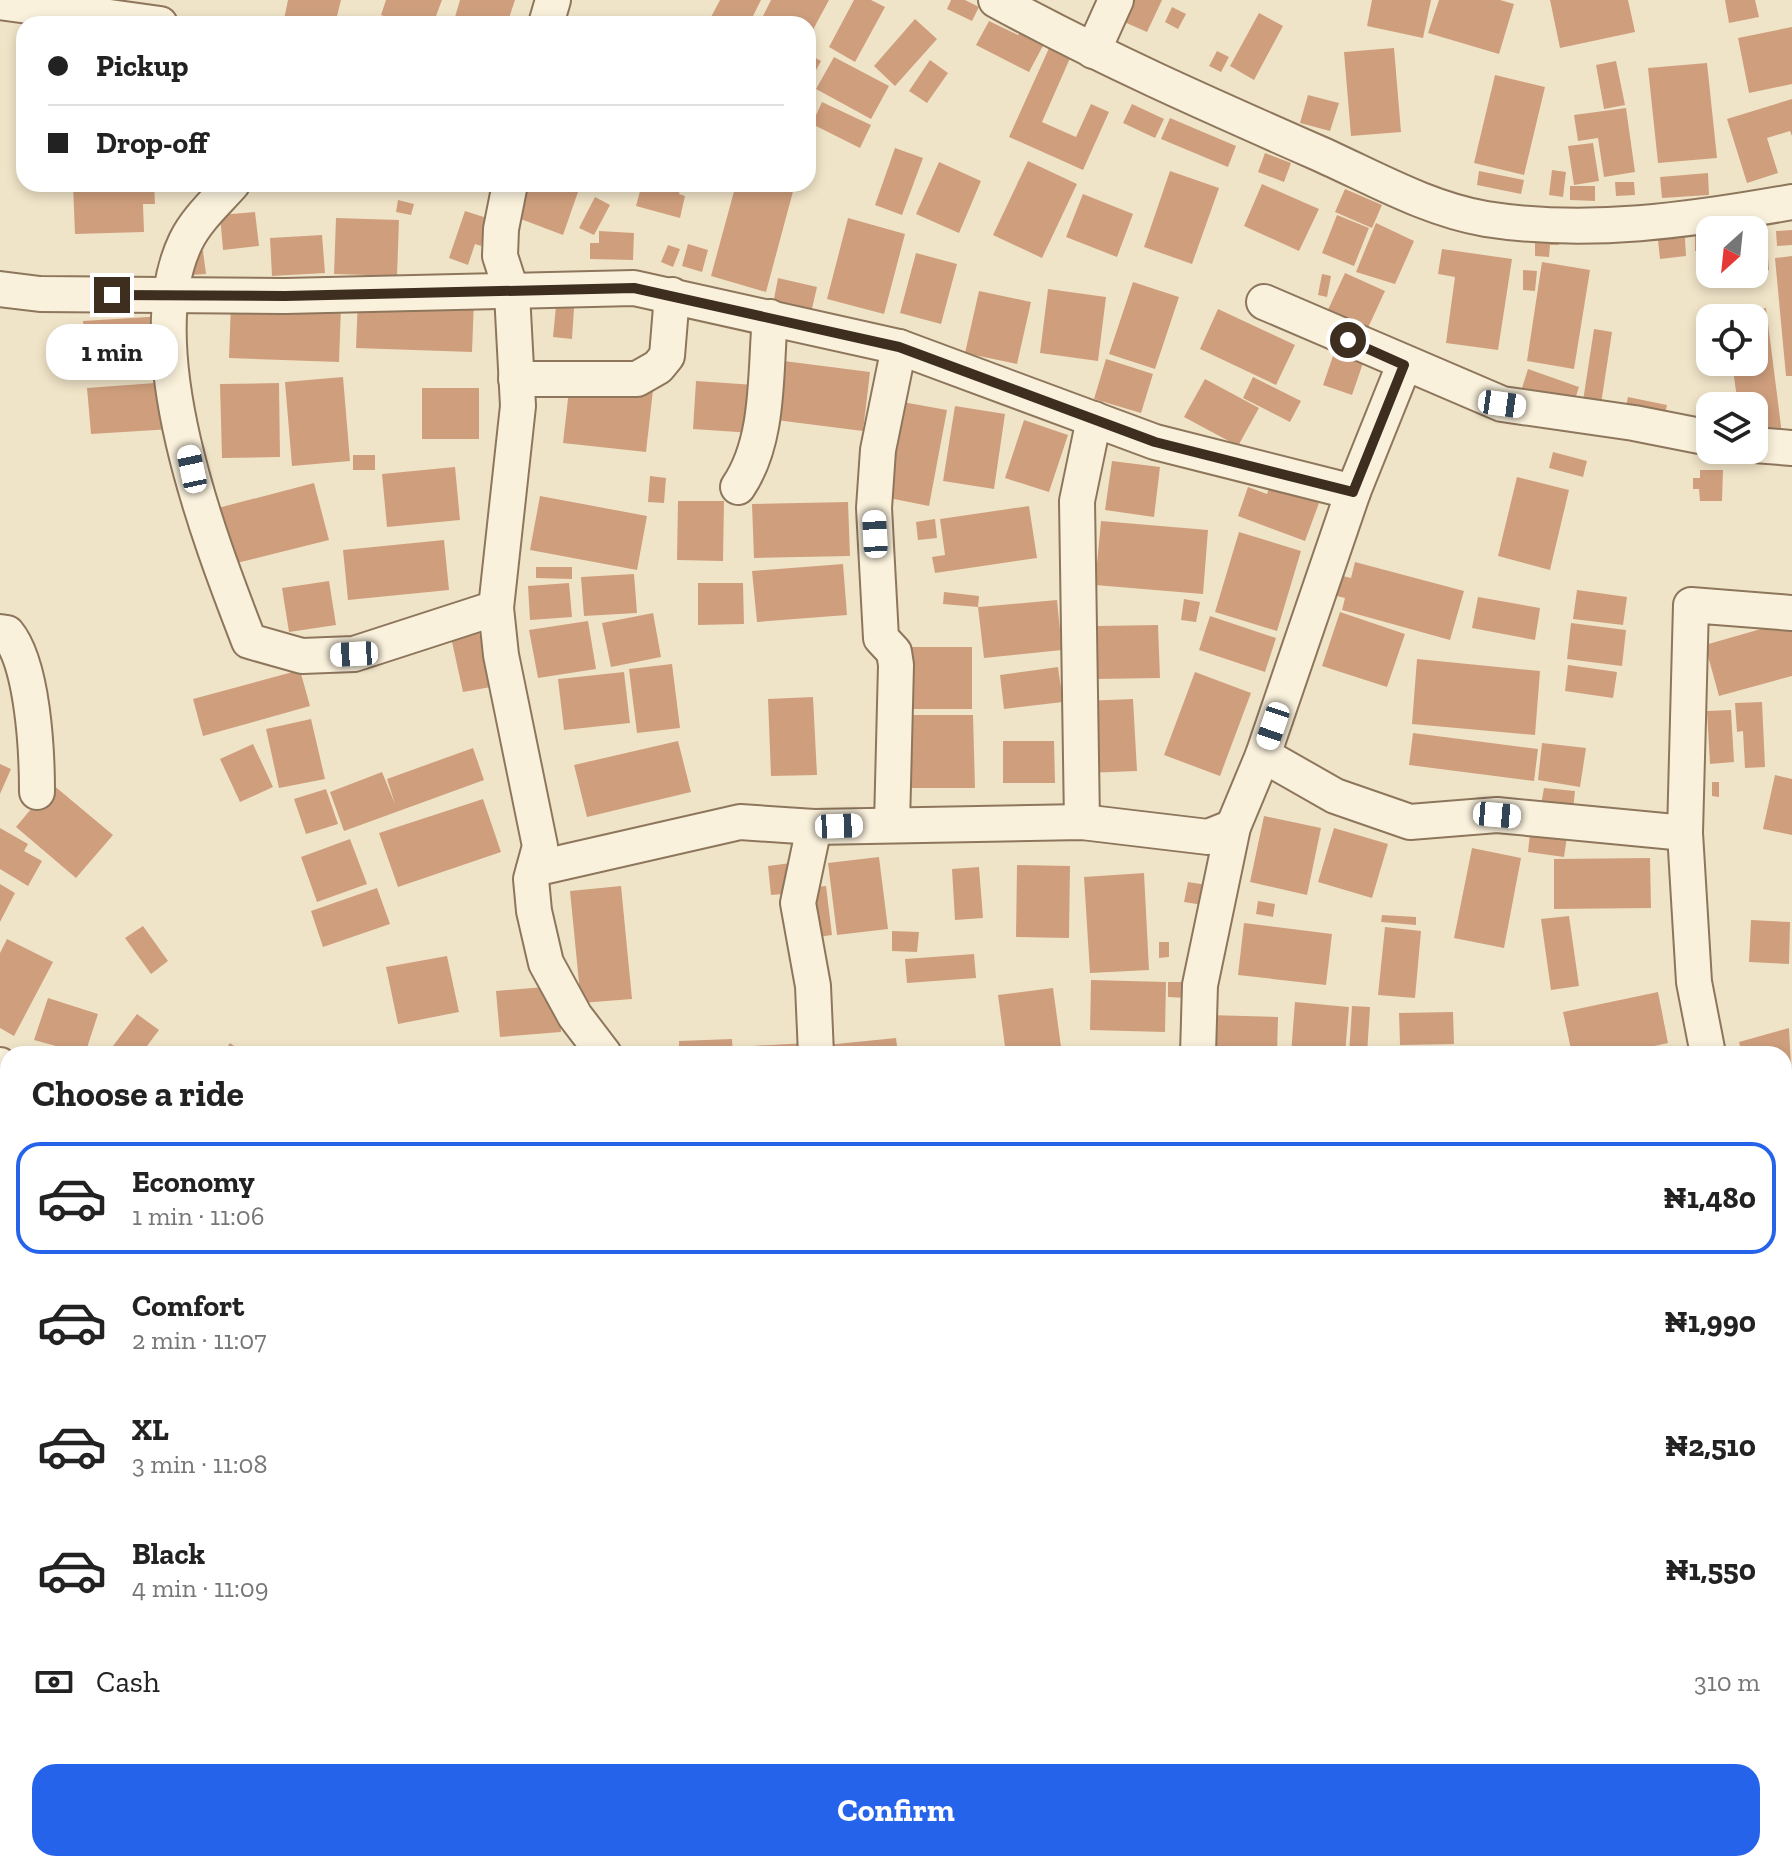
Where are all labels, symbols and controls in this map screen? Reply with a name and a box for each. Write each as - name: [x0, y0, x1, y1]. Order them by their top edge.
- text: Pickup: [96, 48, 188, 84]
- text: Drop-off: [96, 125, 208, 161]
- north arrow: [1696, 216, 1768, 288]
- map controls: [1696, 216, 1768, 464]
- route end: [94, 277, 130, 313]
- button: locate: [1696, 304, 1768, 376]
- route start: [1330, 322, 1366, 358]
- callout: 1 min: [46, 323, 178, 379]
- text: 1 min: [81, 336, 143, 368]
- car: [1477, 389, 1527, 419]
- button: layers: [1696, 392, 1768, 464]
- car: [175, 443, 209, 495]
- car: [862, 509, 888, 559]
- car: [329, 641, 379, 667]
- car: [1254, 699, 1292, 753]
- car: [1472, 801, 1522, 829]
- car: [815, 813, 863, 839]
- text: Choose a ride: [32, 1072, 244, 1115]
- icon: car: [36, 1162, 108, 1234]
- text: Economy: [132, 1164, 255, 1200]
- text: ₦1,480: [1663, 1180, 1756, 1216]
- text: 1 min · 11:06: [132, 1200, 265, 1232]
- icon: car: [36, 1286, 108, 1358]
- text: Comfort: [132, 1288, 244, 1324]
- text: ₦1,990: [1664, 1304, 1756, 1340]
- text: 2 min · 11:07: [132, 1324, 266, 1356]
- icon: car: [36, 1410, 108, 1482]
- text: XL: [132, 1412, 169, 1448]
- text: ₦2,510: [1665, 1428, 1756, 1464]
- text: 3 min · 11:08: [132, 1448, 268, 1480]
- icon: car: [36, 1534, 108, 1606]
- text: Black: [132, 1536, 205, 1572]
- text: ₦1,550: [1665, 1552, 1756, 1588]
- text: 4 min · 11:09: [132, 1572, 269, 1604]
- icon: cash: [32, 1660, 76, 1704]
- text: Cash: [96, 1664, 160, 1700]
- text: 310 m: [1694, 1666, 1760, 1698]
- button: Confirm: [32, 1764, 1760, 1856]

